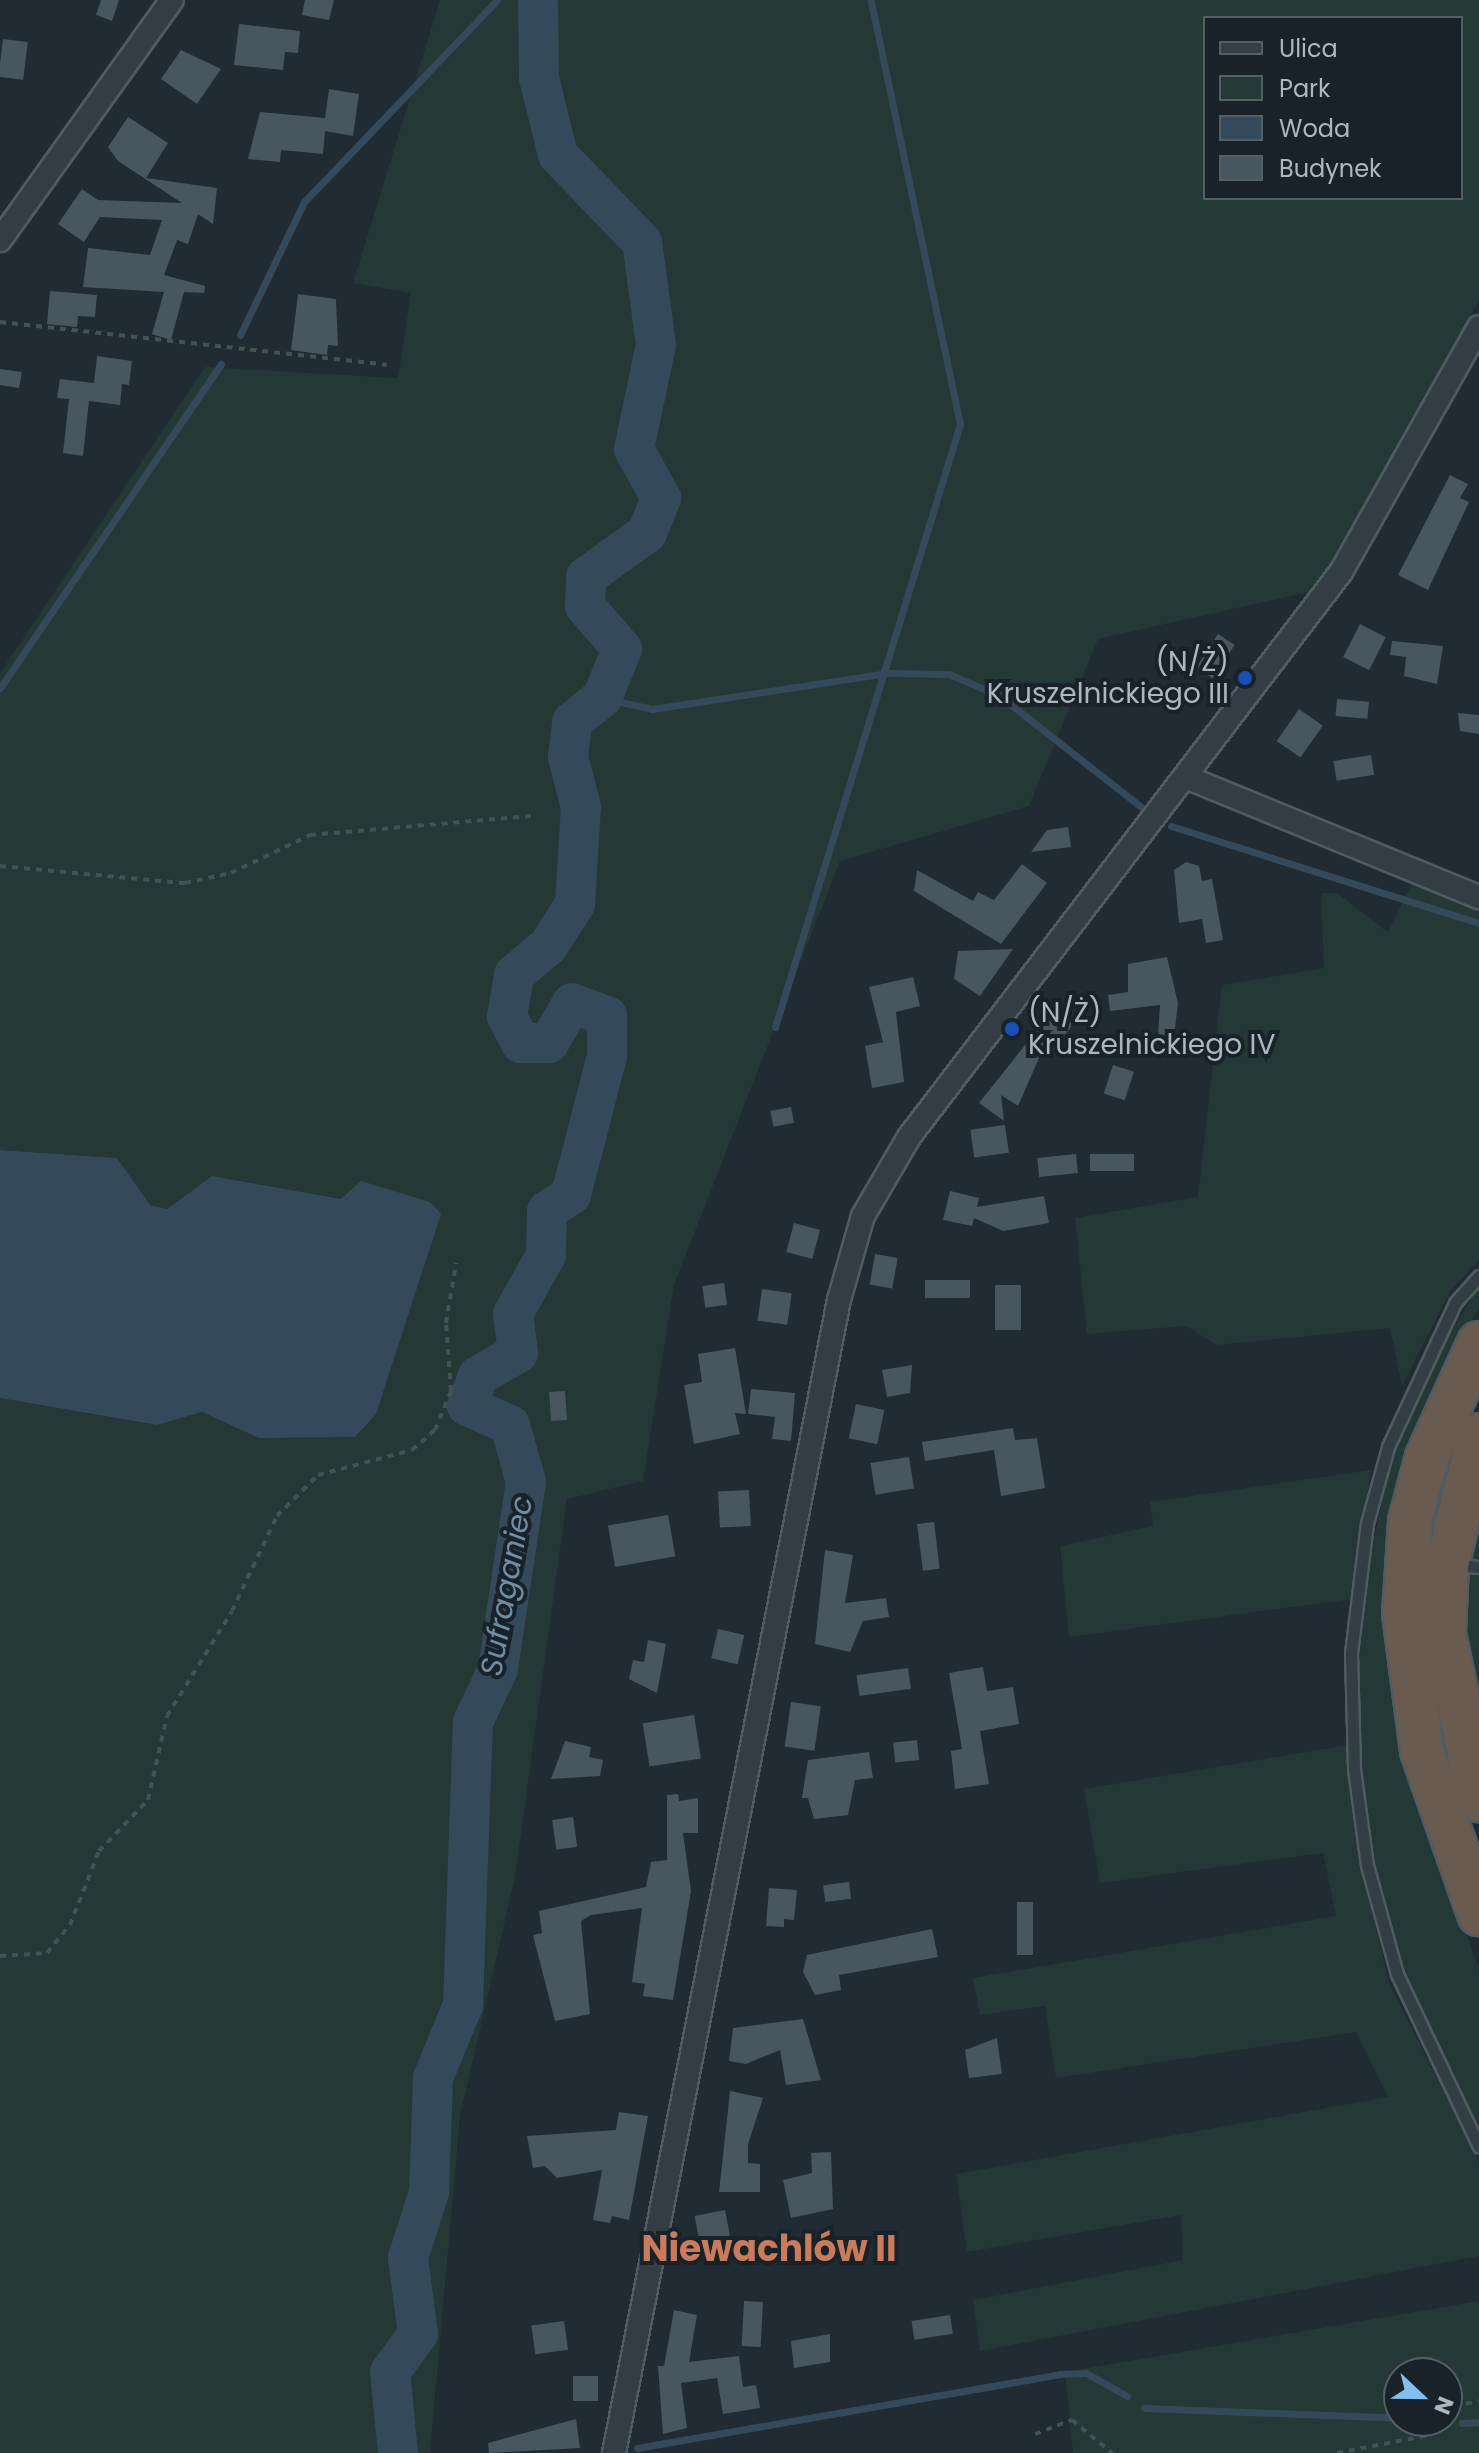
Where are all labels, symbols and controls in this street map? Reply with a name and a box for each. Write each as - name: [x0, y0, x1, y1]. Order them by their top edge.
- legend: [1203, 16, 1463, 200]
- text: Ulica: [1279, 32, 1338, 65]
- text: Park: [1279, 72, 1330, 105]
- text: Woda: [1279, 112, 1350, 145]
- text: Budynek: [1279, 152, 1381, 185]
- place label: (N/Ż) Kruszelnickiego III: [987, 645, 1229, 711]
- marker: (N/Ż) Kruszelnickiego III: [1236, 669, 1254, 687]
- place label: (N/Ż) Kruszelnickiego IV: [1028, 996, 1275, 1062]
- marker: (N/Ż) Kruszelnickiego IV: [1003, 1020, 1021, 1038]
- water label: Sufraganiec: [473, 1493, 541, 1679]
- district label: Niewachlów II: [641, 2227, 897, 2271]
- north arrow: [1383, 2357, 1463, 2437]
- text: N: [1426, 2392, 1461, 2419]

